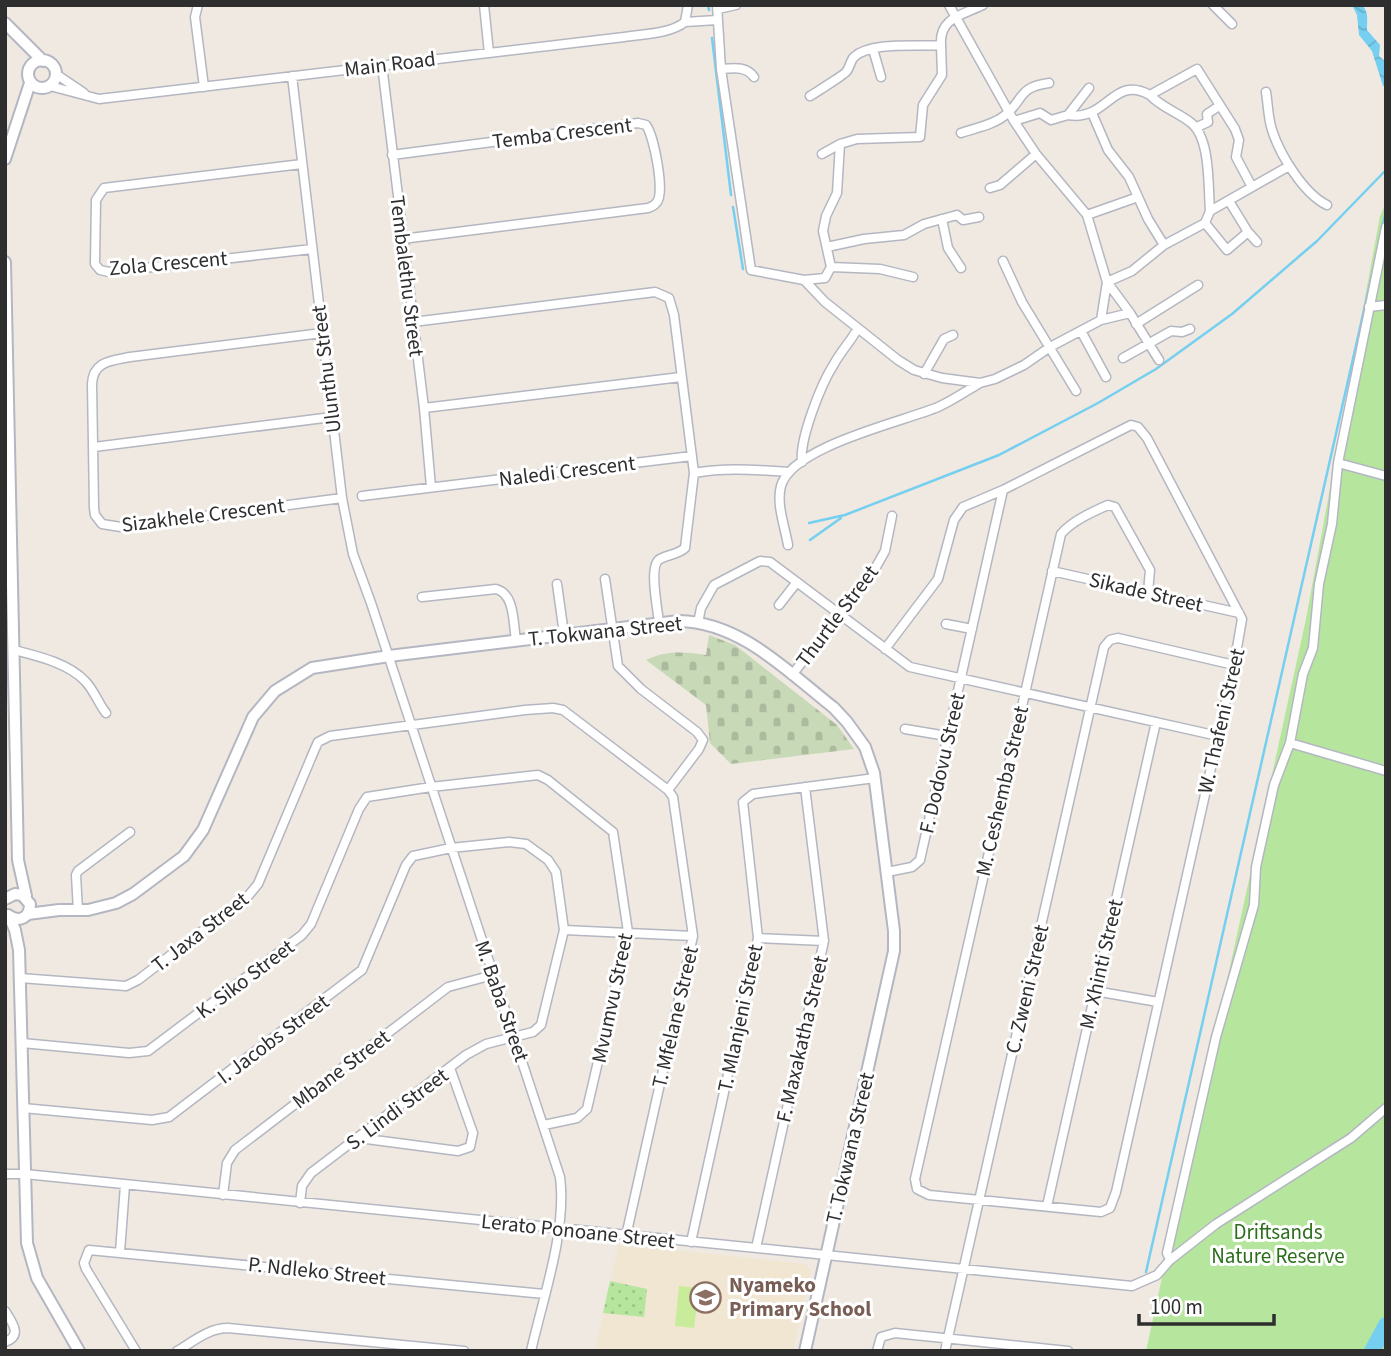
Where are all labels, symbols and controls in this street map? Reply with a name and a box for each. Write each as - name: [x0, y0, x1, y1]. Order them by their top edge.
- street label: Main Road: [343, 44, 437, 84]
- street label: Temba Crescent: [491, 110, 633, 156]
- street label: Tembalethu Street: [382, 194, 432, 358]
- street label: Zola Crescent: [108, 243, 228, 283]
- street label: Ulunthu Street: [303, 303, 349, 435]
- street label: Naledi Crescent: [497, 448, 637, 494]
- street label: Sizakhele Crescent: [120, 490, 286, 540]
- street label: Thurtle Street: [789, 559, 885, 673]
- street label: Sikade Street: [1086, 564, 1206, 620]
- street label: T. Tokwana Street: [527, 608, 683, 654]
- street label: W. Thafeni Street: [1190, 645, 1252, 797]
- street label: F. Dodovu Street: [911, 690, 973, 836]
- street label: M. Ceshemba Street: [968, 703, 1036, 879]
- street label: T. Jaxa Street: [145, 885, 255, 979]
- street label: M. Xhinti Street: [1071, 896, 1131, 1032]
- street label: C. Zweni Street: [998, 922, 1056, 1056]
- street label: Mvumvu Street: [584, 930, 640, 1066]
- street label: K. Siko Street: [190, 932, 300, 1026]
- street label: M. Baba Street: [467, 936, 537, 1066]
- street label: T. Mlanjeni Street: [710, 941, 770, 1095]
- street label: T. Mfelane Street: [644, 943, 706, 1091]
- street label: F. Maxakatha Street: [768, 953, 836, 1125]
- street label: I. Jacobs Street: [211, 987, 335, 1091]
- street label: Mbane Street: [286, 1022, 396, 1116]
- street label: S. Lindi Street: [340, 1061, 454, 1157]
- street label: T. Tokwana Street: [818, 1069, 882, 1227]
- street label: Lerato Ponoane Street: [480, 1206, 676, 1256]
- park label: Driftsands Nature Reserve: [1211, 1217, 1345, 1271]
- street label: P. Ndleko Street: [247, 1249, 387, 1293]
- place label: Nyameko Primary School: [729, 1270, 871, 1324]
- school or university icon: Nyameko Primary School: [689, 1280, 723, 1314]
- scale bar: [1139, 1282, 1274, 1326]
- text: 100 m: [1150, 1292, 1203, 1322]

